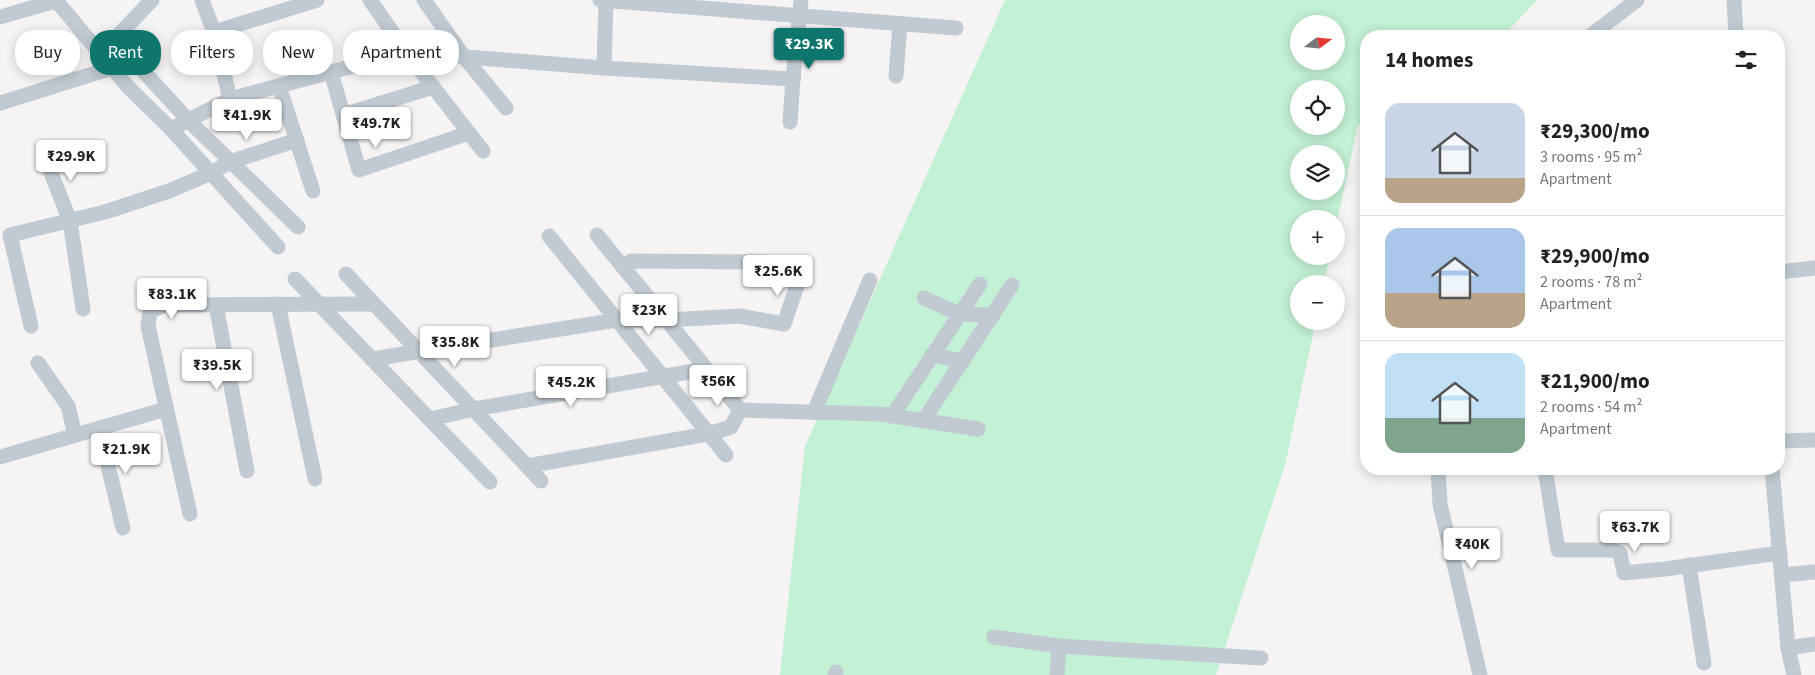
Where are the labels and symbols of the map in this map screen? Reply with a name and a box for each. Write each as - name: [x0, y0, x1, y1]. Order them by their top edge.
- north arrow: [1290, 15, 1345, 70]
- pin: ₹29.3K: [768, 28, 850, 70]
- pin: ₹41.9K: [206, 98, 288, 141]
- pin: ₹49.7K: [335, 106, 417, 149]
- pin: ₹29.9K: [30, 140, 112, 182]
- pin: ₹25.6K: [737, 254, 819, 297]
- pin: ₹83.1K: [131, 278, 213, 320]
- pin: ₹23K: [619, 294, 679, 336]
- pin: ₹35.8K: [414, 326, 496, 368]
- pin: ₹39.5K: [176, 348, 258, 391]
- pin: ₹56K: [688, 364, 748, 407]
- pin: ₹45.2K: [530, 366, 612, 408]
- pin: ₹21.9K: [85, 432, 167, 475]
- pin: ₹63.7K: [1594, 510, 1676, 553]
- pin: ₹40K: [1442, 528, 1502, 570]

